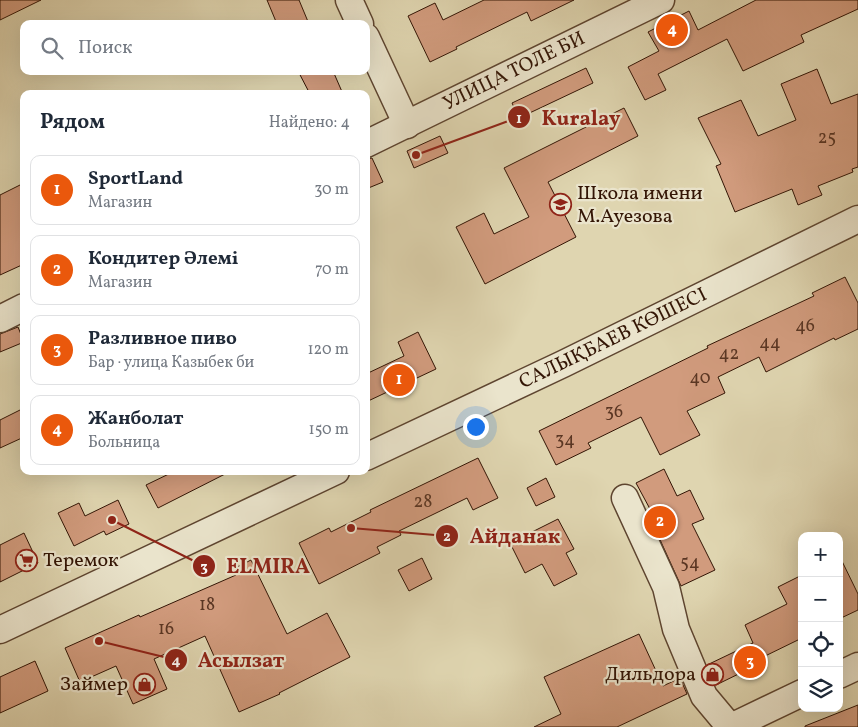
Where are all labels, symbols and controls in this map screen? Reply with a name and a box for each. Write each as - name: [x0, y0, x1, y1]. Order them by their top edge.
- pin: 4: [656, 11, 688, 49]
- search box: [20, 20, 370, 75]
- street label: УЛИЦА ТОЛЕ БИ: [438, 25, 590, 118]
- icon: search: [38, 34, 66, 62]
- text: Поиск: [78, 35, 132, 61]
- callout: Kuralay: [506, 99, 631, 135]
- text: Kuralay: [541, 105, 621, 134]
- text: Рядом: [40, 108, 105, 137]
- text: 1: [516, 109, 522, 130]
- text: Найдено: 4: [269, 112, 350, 134]
- house number: 25: [818, 126, 836, 151]
- text: SportLand: [88, 166, 183, 192]
- text: 1: [54, 179, 60, 201]
- text: 30 m: [314, 179, 349, 201]
- place label: Школа имени М.Ауезова: [577, 180, 703, 231]
- text: Магазин: [88, 192, 152, 214]
- school or university icon: Школа имени М.Ауезова: [549, 193, 573, 217]
- text: Кондитер Әлемі: [88, 246, 239, 272]
- text: 2: [53, 259, 61, 281]
- text: 70 m: [315, 259, 349, 281]
- text: Магазин: [88, 272, 152, 294]
- street label: САЛЫҚБАЕВ КӨШЕСІ: [515, 281, 712, 397]
- house number: 46: [795, 314, 815, 339]
- text: Разливное пиво: [88, 326, 237, 352]
- house number: 44: [759, 331, 781, 356]
- text: 3: [53, 339, 61, 361]
- text: 120 m: [307, 339, 349, 361]
- house number: 42: [719, 342, 739, 367]
- text: Бар · улица Казыбек би: [88, 352, 254, 374]
- pin: 1: [383, 361, 415, 399]
- house number: 40: [689, 366, 711, 391]
- house number: 36: [605, 400, 623, 425]
- text: Жанболат: [88, 406, 183, 432]
- your location: [463, 414, 489, 440]
- text: 4: [52, 419, 62, 441]
- text: 150 m: [308, 419, 349, 441]
- house number: 34: [555, 428, 575, 453]
- text: Больница: [88, 432, 160, 454]
- house number: 28: [414, 490, 432, 515]
- pin: 2: [644, 503, 676, 541]
- callout: Айданак: [435, 518, 570, 554]
- text: Айданак: [470, 523, 561, 552]
- text: 2: [443, 527, 451, 548]
- map controls: [798, 532, 843, 712]
- button: +: [798, 532, 843, 577]
- place label: Теремок: [43, 547, 119, 575]
- callout: ELMIRA: [191, 548, 320, 584]
- supermarket icon: Теремок: [15, 549, 39, 573]
- house number: 54: [680, 551, 700, 576]
- text: ELMIRA: [226, 553, 310, 582]
- text: 3: [200, 557, 208, 578]
- button: −: [798, 577, 843, 622]
- house number: 18: [199, 593, 215, 618]
- house number: 16: [158, 617, 174, 642]
- button: locate: [798, 622, 843, 667]
- callout: Асылзат: [163, 642, 295, 678]
- pin: 3: [734, 643, 766, 681]
- text: Асылзат: [198, 647, 285, 676]
- text: 4: [171, 651, 181, 672]
- place label: Дильдора: [605, 661, 696, 689]
- shop icon: Дильдора: [700, 663, 724, 687]
- button: layers: [798, 667, 843, 712]
- place label: Займер: [60, 671, 128, 699]
- shop icon: Займер: [132, 673, 156, 697]

